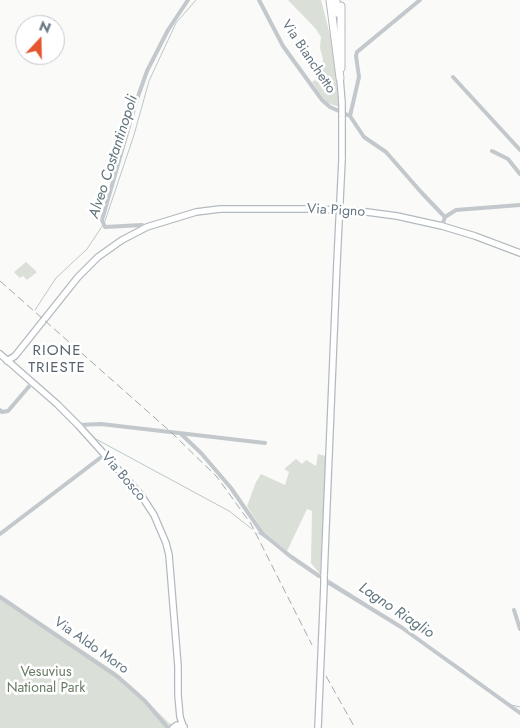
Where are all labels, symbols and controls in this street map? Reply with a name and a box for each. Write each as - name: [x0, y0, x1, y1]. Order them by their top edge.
- north arrow: [15, 15, 65, 65]
- text: N: [36, 16, 54, 38]
- street label: Via Bianchetto: [277, 17, 339, 97]
- water label: Alveo Costantinopoli: [86, 93, 142, 221]
- street label: Via Pigno: [307, 201, 365, 221]
- district label: RIONE TRIESTE: [27, 342, 87, 377]
- street label: Via Bosco: [97, 449, 149, 505]
- water label: Lagno Riaglio: [355, 579, 437, 643]
- street label: Via Aldo Moro: [50, 614, 132, 678]
- park label: Vesuvius National Park: [7, 665, 85, 698]

